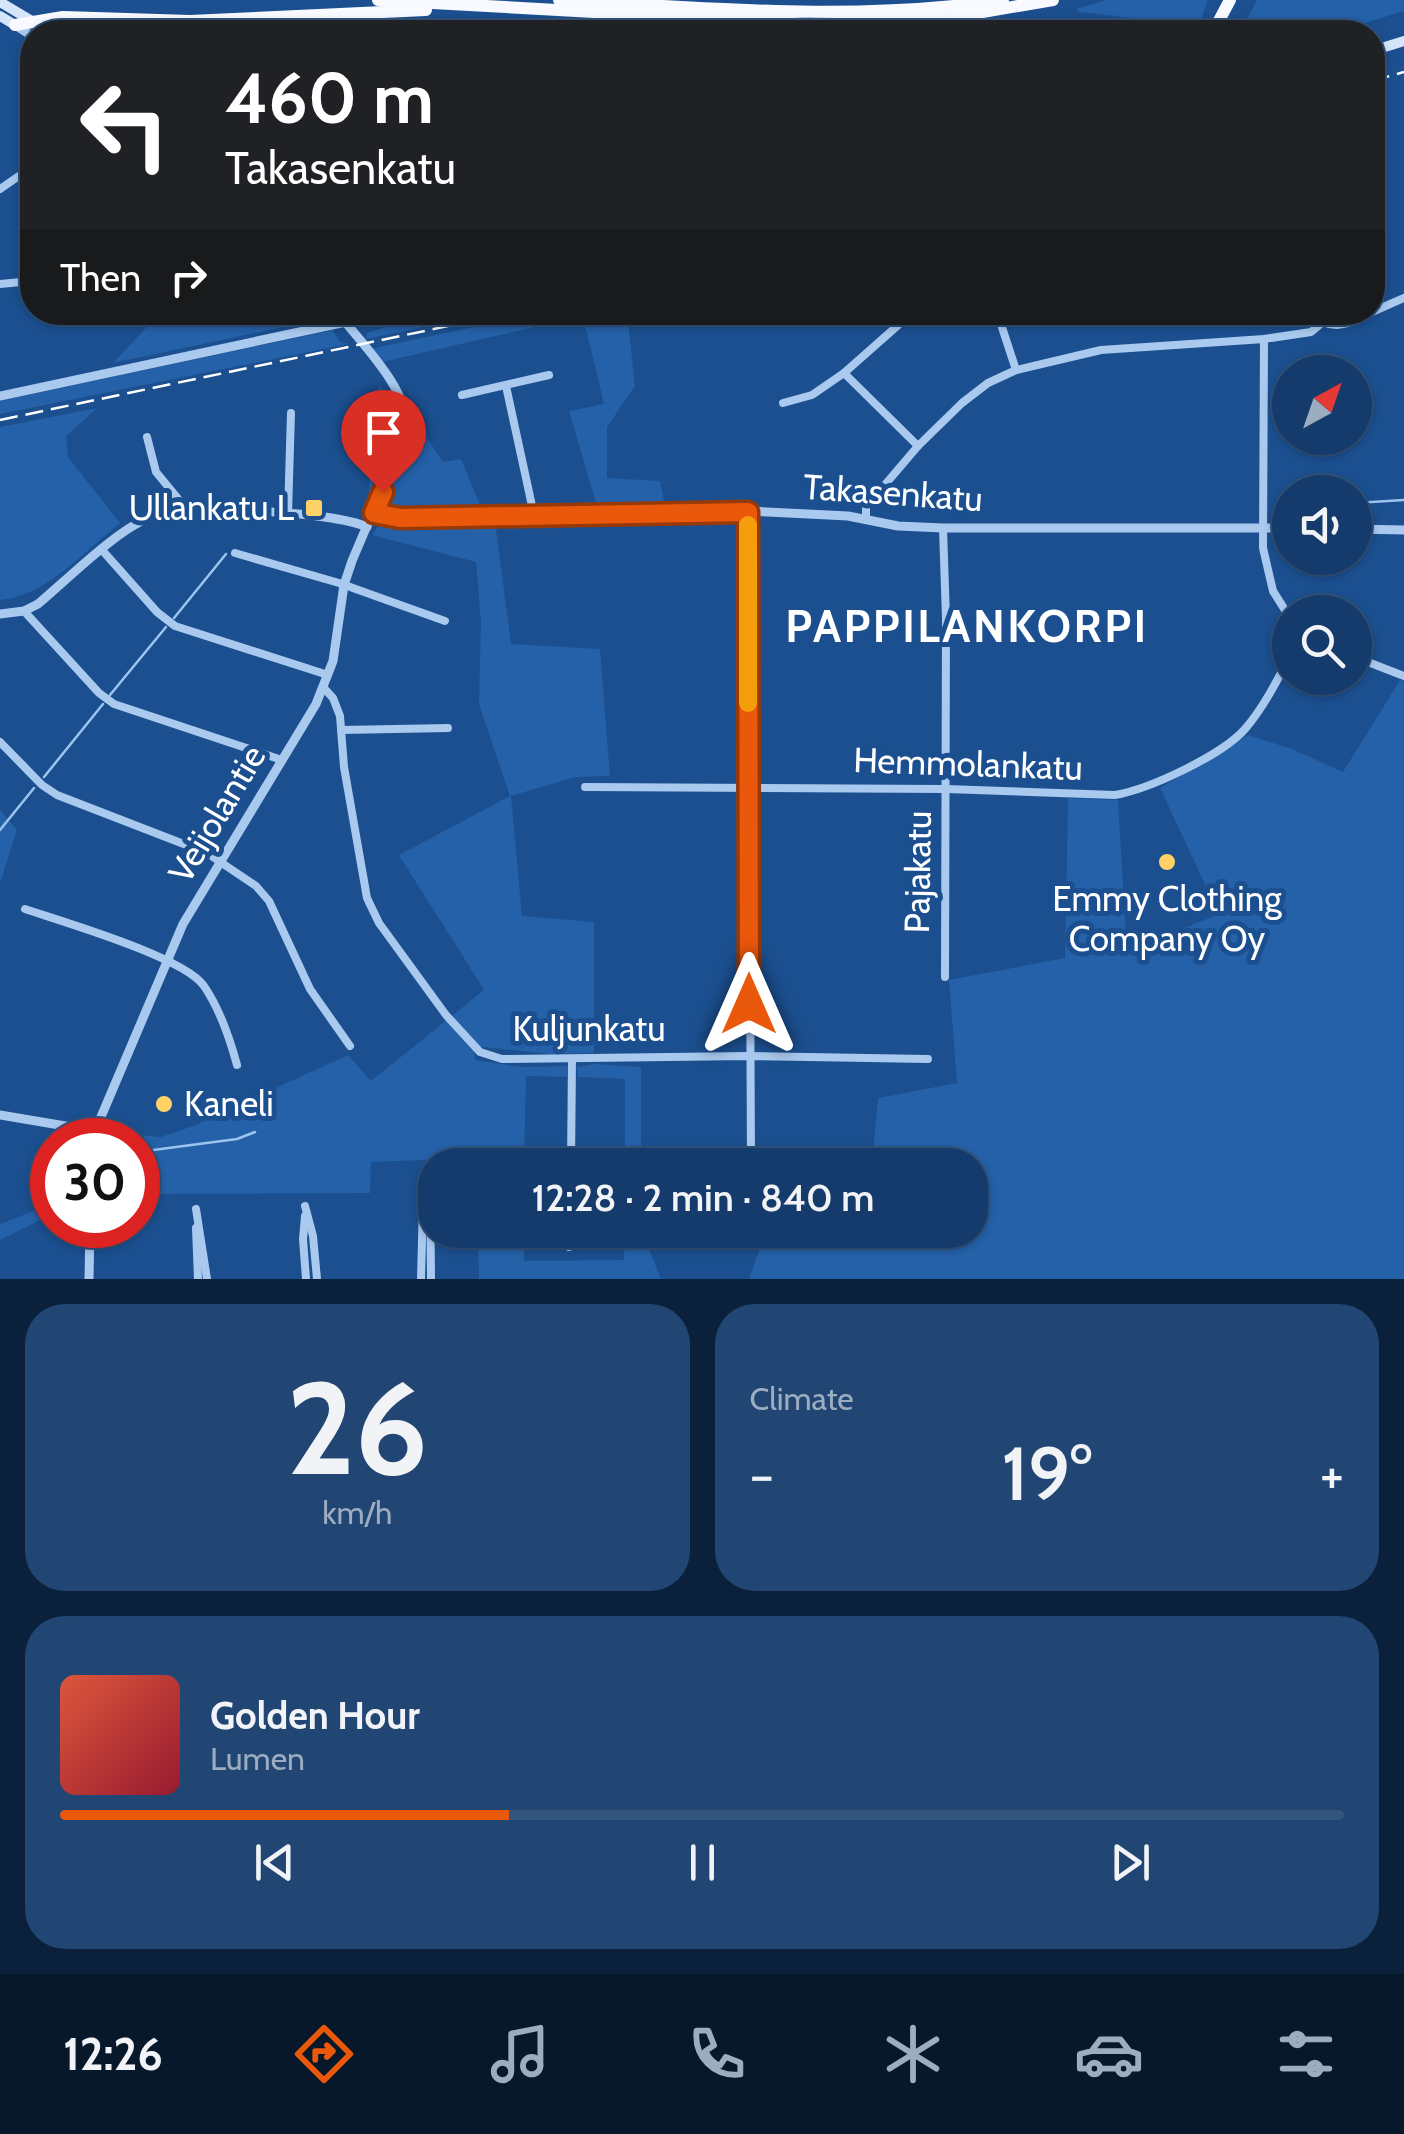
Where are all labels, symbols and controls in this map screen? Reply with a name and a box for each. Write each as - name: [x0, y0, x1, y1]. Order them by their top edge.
- text: 460 m: [225, 55, 434, 141]
- icon: left: [60, 60, 190, 190]
- text: Takasenkatu: [225, 141, 456, 195]
- icon: right: [161, 250, 216, 305]
- text: Then: [60, 254, 141, 301]
- north arrow: [1272, 355, 1372, 455]
- map controls: [1272, 355, 1372, 695]
- pin: [341, 390, 426, 493]
- icon: arrive: [356, 405, 411, 460]
- street label: Takasenkatu: [802, 465, 984, 520]
- button: sound: [1272, 475, 1372, 575]
- place label: Ullankatu L: [129, 486, 294, 529]
- marker: Ullankatu L: [303, 497, 325, 519]
- button: search: [1272, 595, 1372, 695]
- district label: PAPPILANKORPI: [785, 599, 1149, 653]
- street label: Veijolantie: [159, 737, 274, 890]
- street label: Hemmolankatu: [853, 738, 1083, 789]
- street label: Pajakatu: [895, 810, 940, 934]
- marker: Emmy Clothing Company Oy: [1156, 851, 1178, 873]
- place label: Emmy Clothing Company Oy: [1052, 877, 1282, 960]
- position arrow: [697, 952, 801, 1056]
- street label: Kuljunkatu: [513, 1007, 665, 1050]
- place label: Kaneli: [184, 1082, 274, 1125]
- marker: Kaneli: [153, 1093, 175, 1115]
- speed limit sign: 30: [30, 1118, 160, 1248]
- text: 12:28 · 2 min · 840 m: [532, 1174, 874, 1221]
- text: 26: [286, 1349, 428, 1507]
- text: Climate: [750, 1379, 854, 1418]
- text: 19°: [1001, 1428, 1092, 1519]
- text: −: [750, 1441, 774, 1508]
- text: +: [1320, 1441, 1344, 1508]
- text: km/h: [322, 1493, 392, 1532]
- text: Golden Hour: [210, 1692, 420, 1739]
- text: Lumen: [210, 1739, 305, 1778]
- icon: previous: [247, 1835, 302, 1890]
- icon: pause: [675, 1835, 730, 1890]
- icon: next: [1103, 1835, 1158, 1890]
- icon: directions: [289, 2019, 359, 2089]
- icon: music: [485, 2019, 555, 2089]
- icon: phone: [682, 2019, 752, 2089]
- icon: climate: [878, 2019, 948, 2089]
- icon: car: [1074, 2019, 1144, 2089]
- icon: filters: [1271, 2019, 1341, 2089]
- text: 12:26: [63, 2027, 163, 2081]

